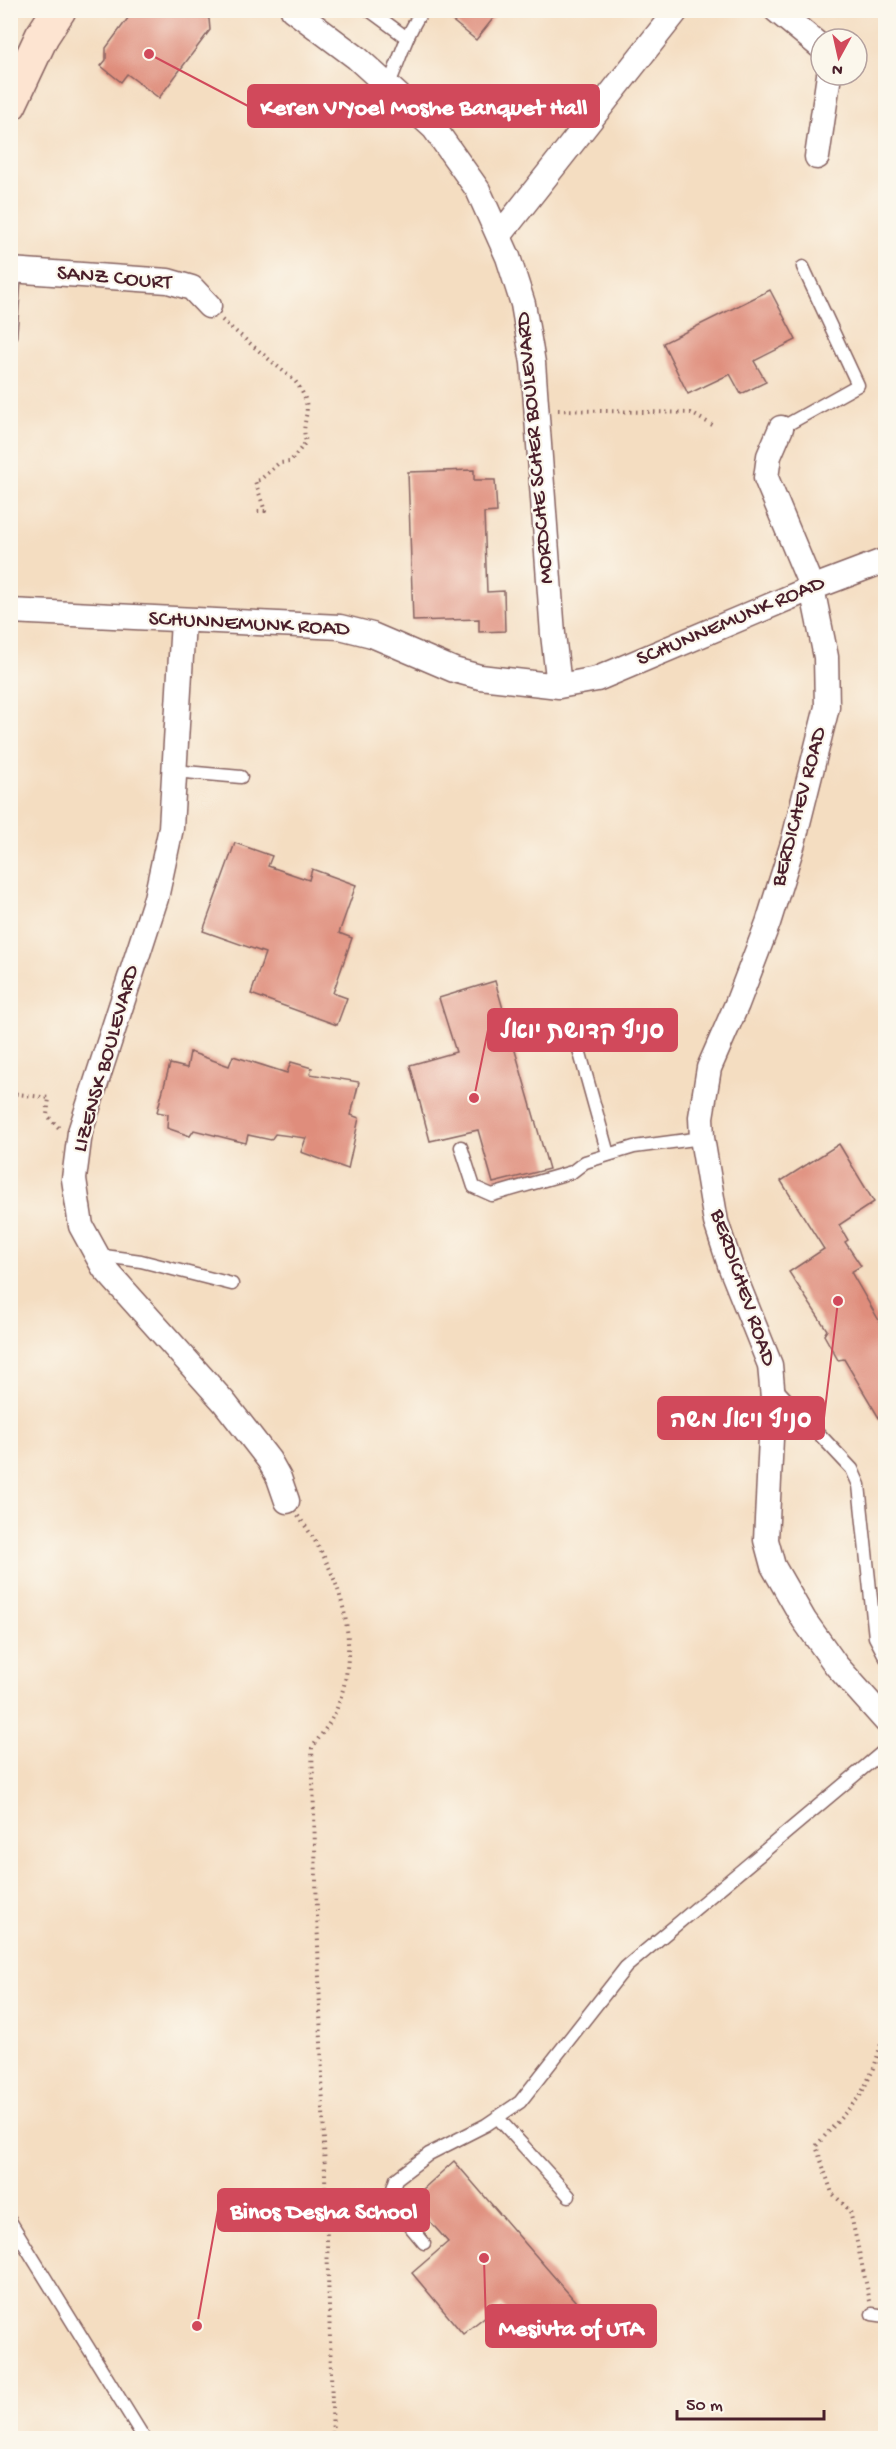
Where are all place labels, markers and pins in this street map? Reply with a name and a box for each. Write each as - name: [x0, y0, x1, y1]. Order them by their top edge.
- callout: Keren V'Yoel Moshe Banquet Hall: [248, 85, 599, 127]
- callout: סניף קדושת יואל: [488, 1009, 677, 1051]
- callout: סניף ויאל משה: [658, 1397, 824, 1439]
- callout: Binos Desha School: [218, 2189, 429, 2231]
- callout: Mesivta of UTA: [486, 2305, 656, 2347]

